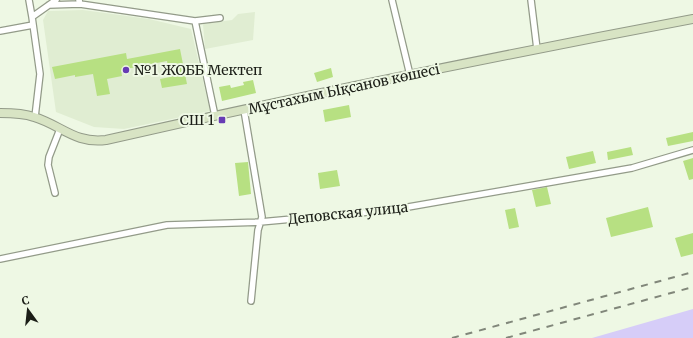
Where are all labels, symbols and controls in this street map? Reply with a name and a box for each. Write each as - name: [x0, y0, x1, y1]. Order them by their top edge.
- street label: Мұстахым Ықсанов көшесі: [247, 60, 442, 118]
- place label: №1 ЖОББ Мектеп: [134, 61, 262, 79]
- marker: №1 ЖОББ Мектеп: [121, 65, 131, 75]
- place label: СШ 1: [180, 111, 214, 129]
- marker: СШ 1: [217, 115, 227, 125]
- street label: Деповская улица: [287, 198, 409, 228]
- north arrow: [8, 290, 48, 330]
- text: С: [20, 293, 31, 308]

